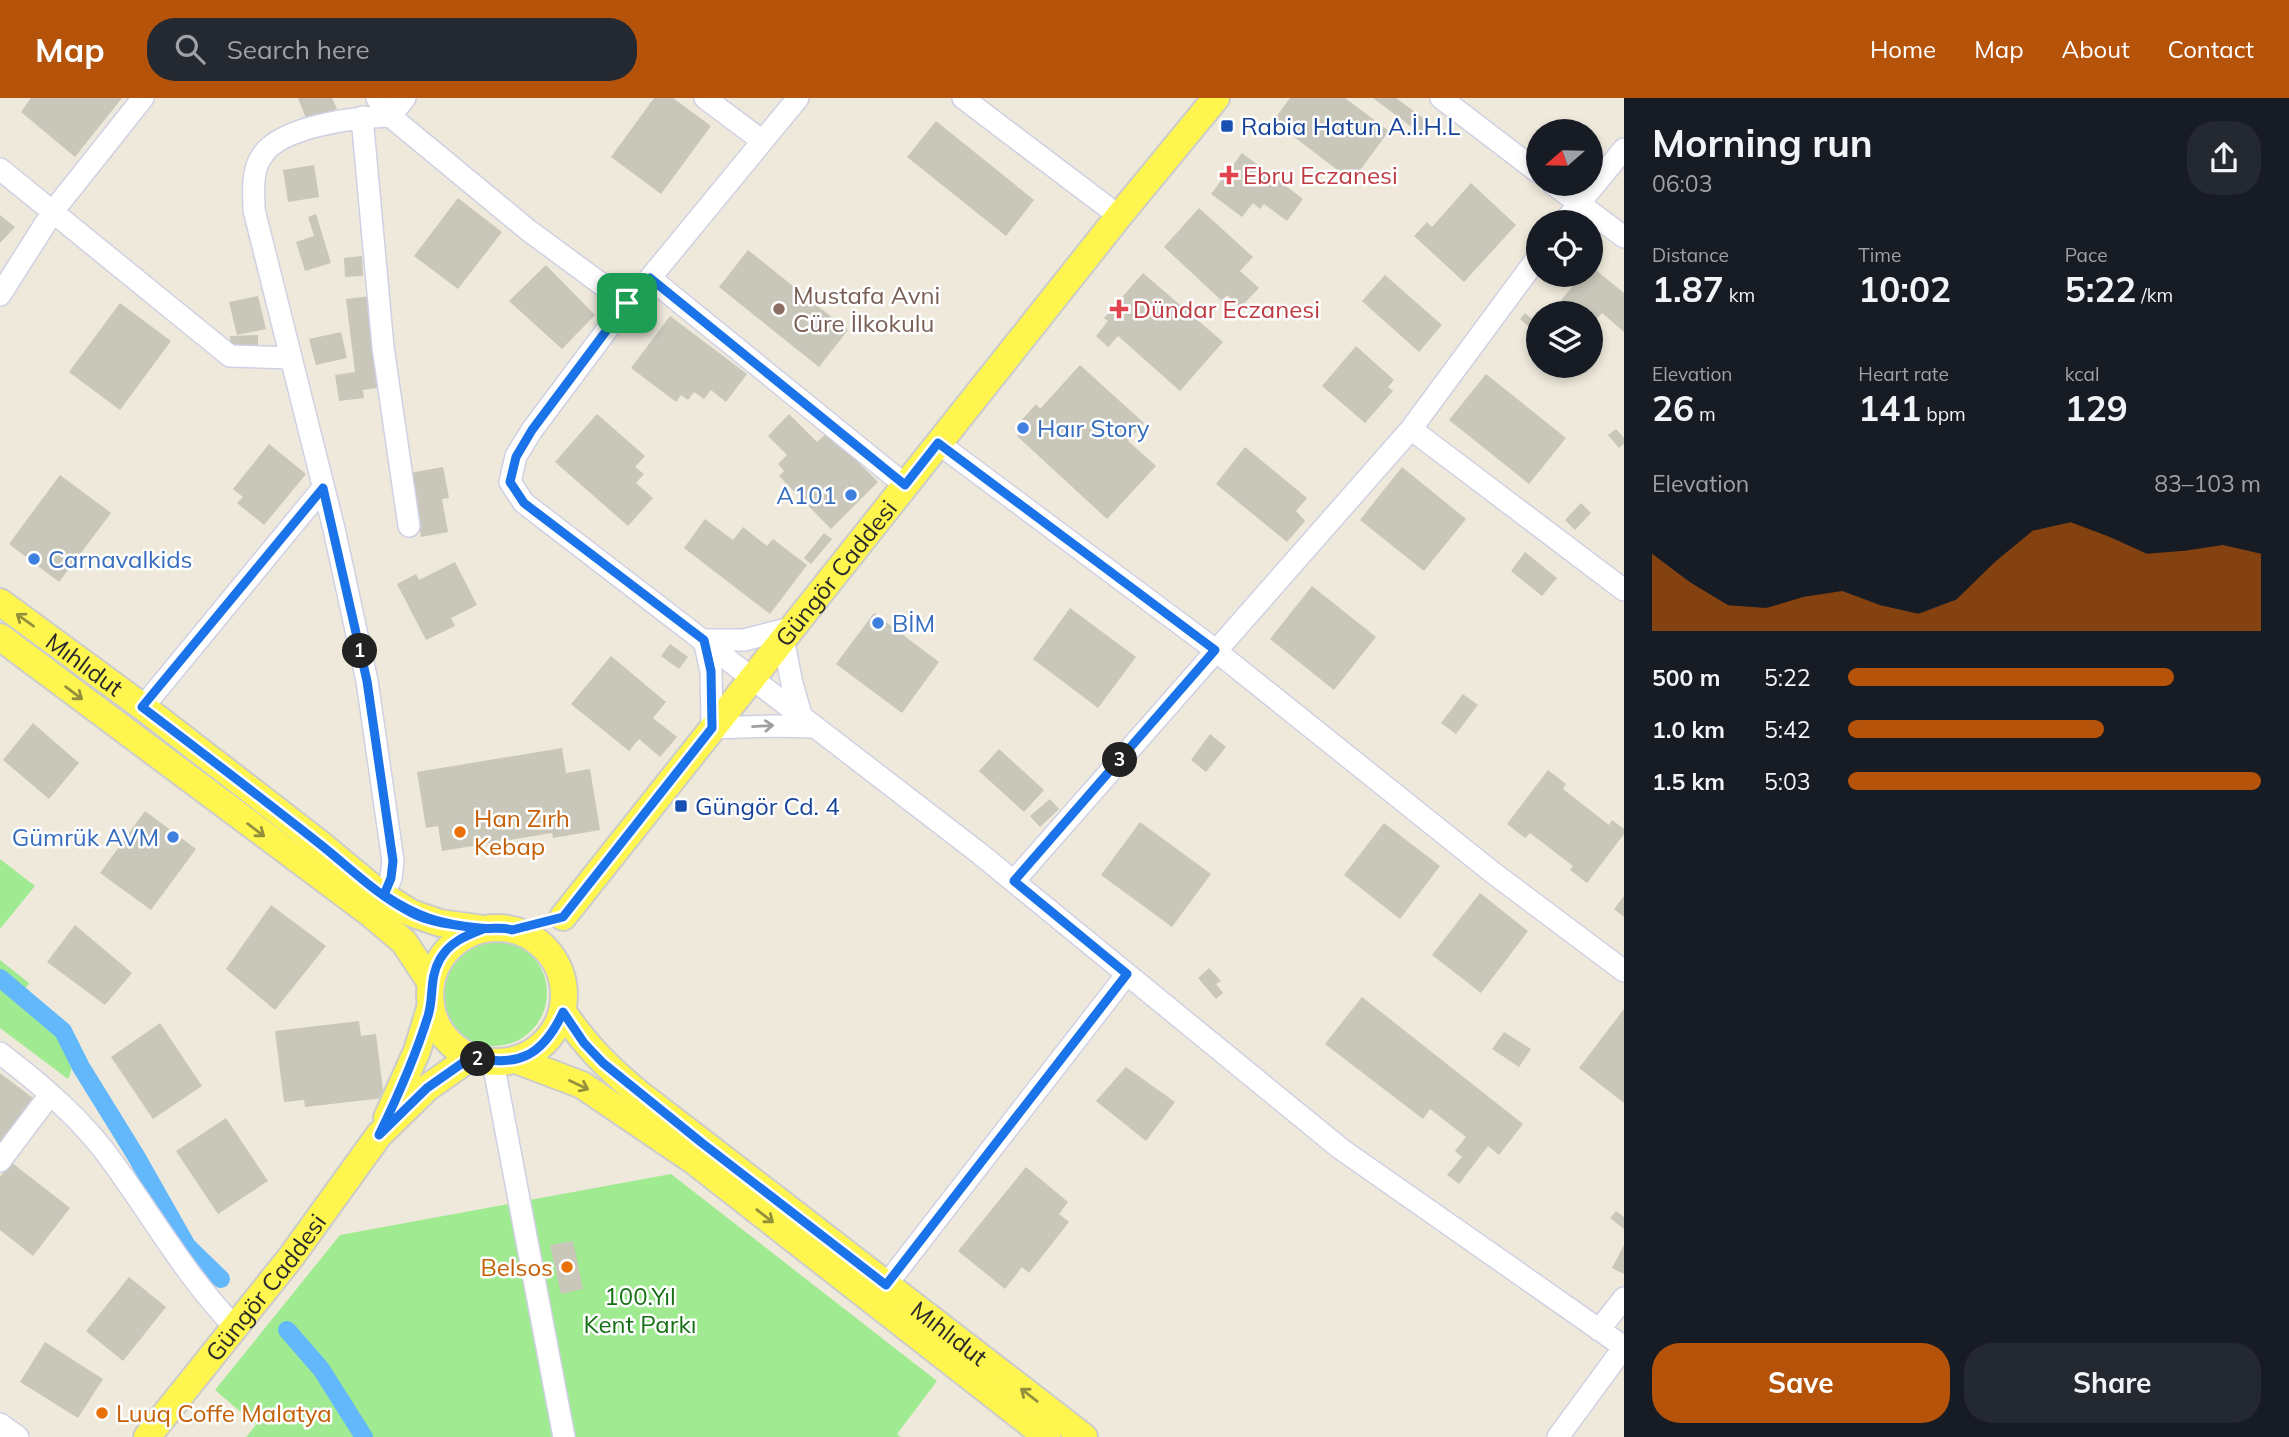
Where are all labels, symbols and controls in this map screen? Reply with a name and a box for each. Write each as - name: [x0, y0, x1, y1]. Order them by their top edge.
- search box: [147, 18, 637, 81]
- text: Map: [35, 29, 105, 70]
- icon: search: [171, 30, 209, 68]
- text: Search here: [227, 33, 370, 66]
- text: Home: [1870, 34, 1936, 64]
- text: Map: [1974, 34, 2024, 64]
- text: About: [2062, 34, 2130, 64]
- text: Contact: [2168, 34, 2254, 64]
- place label: Rabia Hatun A.İ.H.L: [1241, 111, 1460, 141]
- marker: Rabia Hatun A.İ.H.L: [1219, 118, 1235, 134]
- north arrow: [1526, 119, 1603, 196]
- map controls: [1526, 119, 1603, 378]
- text: Morning run: [1652, 119, 1873, 167]
- button: share: [2187, 121, 2261, 195]
- place label: Ebru Eczanesi: [1243, 160, 1398, 190]
- marker: Ebru Eczanesi: [1221, 167, 1237, 183]
- text: 06:03: [1652, 169, 1712, 198]
- button: locate: [1526, 210, 1603, 287]
- text: Distance: [1652, 243, 1729, 267]
- text: Time: [1858, 243, 1901, 267]
- text: Pace: [2065, 243, 2108, 267]
- text: 1.87: [1652, 267, 1724, 311]
- text: 10:02: [1858, 267, 1951, 311]
- text: 5:22: [2065, 267, 2136, 311]
- pin: [597, 273, 657, 333]
- place label: Mustafa Avni Cüre İlkokulu: [793, 280, 940, 338]
- text: km: [1724, 283, 1755, 307]
- text: /km: [2136, 283, 2173, 307]
- icon: arrive: [608, 284, 646, 322]
- place label: Dündar Eczanesi: [1133, 294, 1320, 324]
- marker: Mustafa Avni Cüre İlkokulu: [771, 301, 787, 317]
- marker: Dündar Eczanesi: [1111, 301, 1127, 317]
- button: layers: [1526, 301, 1603, 378]
- text: Elevation: [1652, 362, 1732, 386]
- text: Heart rate: [1858, 362, 1949, 386]
- text: kcal: [2065, 362, 2099, 386]
- text: 26: [1652, 386, 1694, 430]
- text: 141: [1858, 386, 1921, 430]
- text: 129: [2065, 386, 2128, 430]
- text: m: [1694, 402, 1716, 426]
- text: bpm: [1921, 402, 1966, 426]
- place label: Haır Story: [1037, 413, 1150, 443]
- marker: Haır Story: [1015, 420, 1031, 436]
- text: Elevation: [1652, 469, 1749, 498]
- text: 83–103 m: [2154, 469, 2261, 498]
- place label: A101: [776, 480, 837, 510]
- marker: A101: [843, 487, 859, 503]
- street label: Güngör Caddesi: [769, 494, 903, 652]
- place label: Carnavalkids: [48, 544, 192, 574]
- marker: Carnavalkids: [26, 551, 42, 567]
- place label: BİM: [892, 608, 935, 638]
- one-way arrow: [16, 613, 35, 628]
- marker: BİM: [870, 615, 886, 631]
- street label: Mıhlıdut: [40, 626, 129, 702]
- pin: 1: [342, 634, 378, 668]
- text: 1: [354, 638, 365, 662]
- text: 500 m: [1652, 663, 1720, 692]
- text: 5:22: [1764, 663, 1811, 692]
- one-way arrow: [64, 686, 83, 700]
- text: 1.0 km: [1652, 715, 1725, 744]
- text: 5:42: [1764, 715, 1811, 744]
- one-way arrow: [751, 720, 774, 733]
- pin: 3: [1102, 742, 1138, 778]
- text: 3: [1114, 747, 1125, 771]
- text: 1.5 km: [1652, 767, 1725, 796]
- text: 5:03: [1764, 767, 1811, 796]
- place label: Güngör Cd. 4: [695, 791, 840, 821]
- marker: Güngör Cd. 4: [673, 798, 689, 814]
- place label: Han Zırh Kebap: [474, 803, 570, 861]
- place label: Gümrük AVM: [12, 822, 159, 852]
- one-way arrow: [246, 822, 265, 837]
- marker: Han Zırh Kebap: [452, 824, 468, 840]
- marker: Gümrük AVM: [165, 829, 181, 845]
- pin: 2: [461, 1042, 496, 1076]
- text: 2: [472, 1046, 483, 1070]
- one-way arrow: [568, 1079, 589, 1092]
- street label: Güngör Caddesi: [199, 1208, 332, 1367]
- one-way arrow: [755, 1209, 773, 1224]
- place label: Belsos: [480, 1252, 553, 1282]
- marker: Belsos: [559, 1259, 575, 1275]
- park label: 100.Yıl Kent Parkı: [584, 1281, 696, 1339]
- street label: Mıhlıdut: [905, 1294, 994, 1372]
- button: Save: [1652, 1343, 1950, 1423]
- button: Share: [1964, 1343, 2261, 1423]
- one-way arrow: [1021, 1388, 1039, 1403]
- place label: Luuq Coffe Malatya: [116, 1398, 332, 1428]
- marker: Luuq Coffe Malatya: [94, 1405, 110, 1421]

